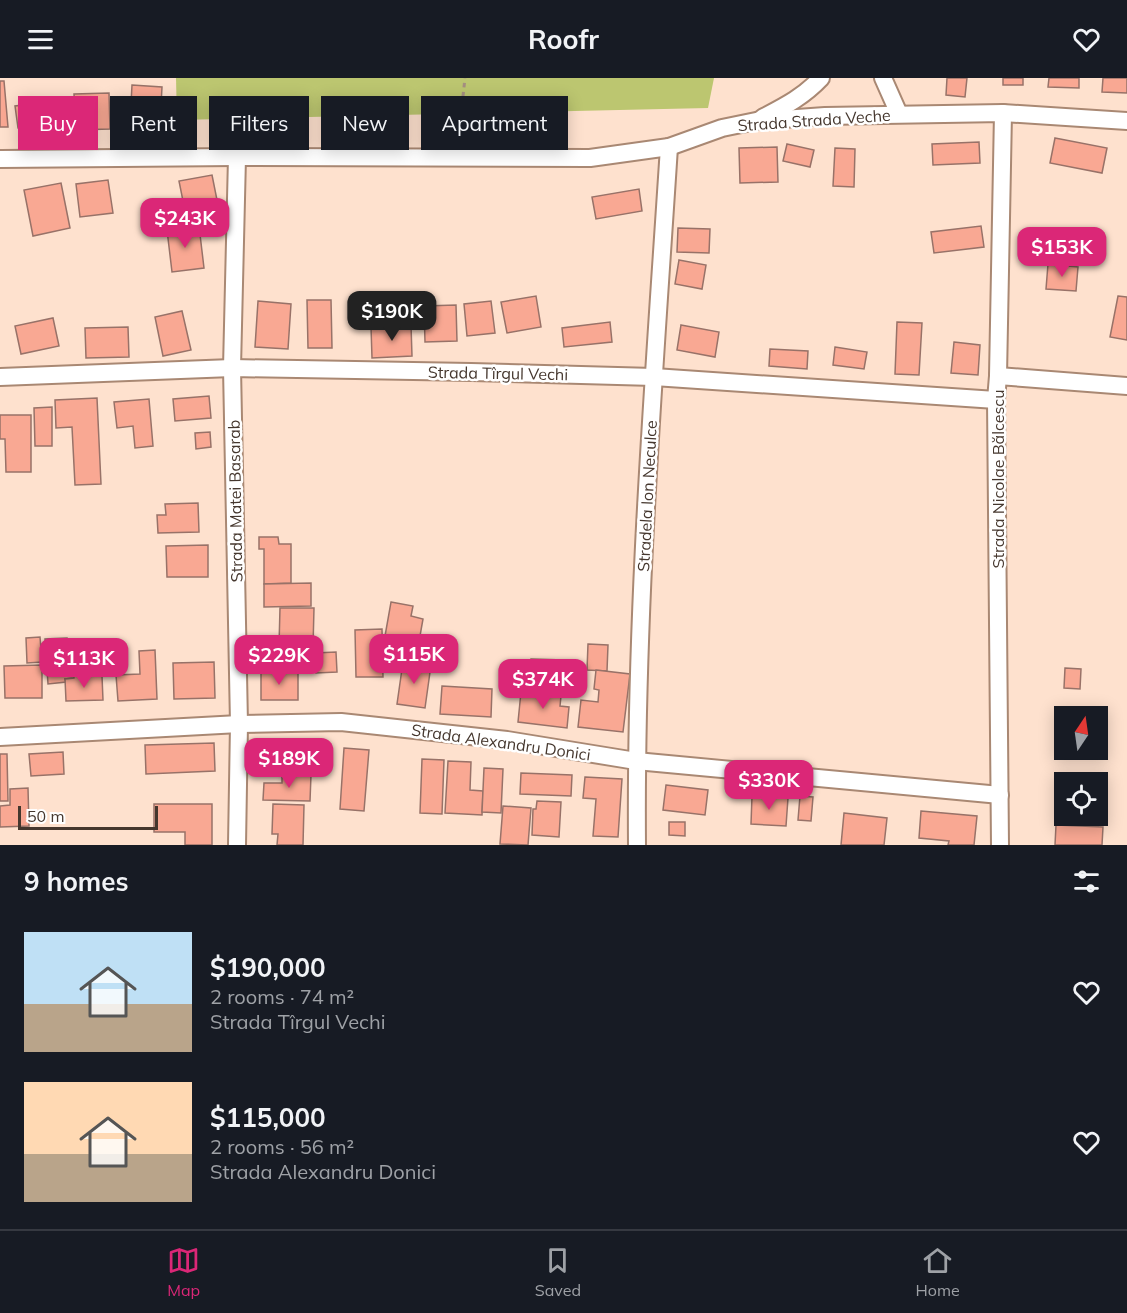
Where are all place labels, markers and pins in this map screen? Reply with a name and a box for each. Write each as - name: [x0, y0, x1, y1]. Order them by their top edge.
- pin: $243K: [143, 198, 227, 249]
- pin: $153K: [1020, 227, 1104, 278]
- pin: $190K: [350, 291, 434, 342]
- pin: $115K: [372, 634, 456, 685]
- pin: $229K: [237, 635, 321, 686]
- pin: $113K: [42, 638, 126, 689]
- pin: $374K: [501, 659, 585, 710]
- pin: $189K: [247, 738, 331, 789]
- pin: $330K: [727, 760, 811, 811]

